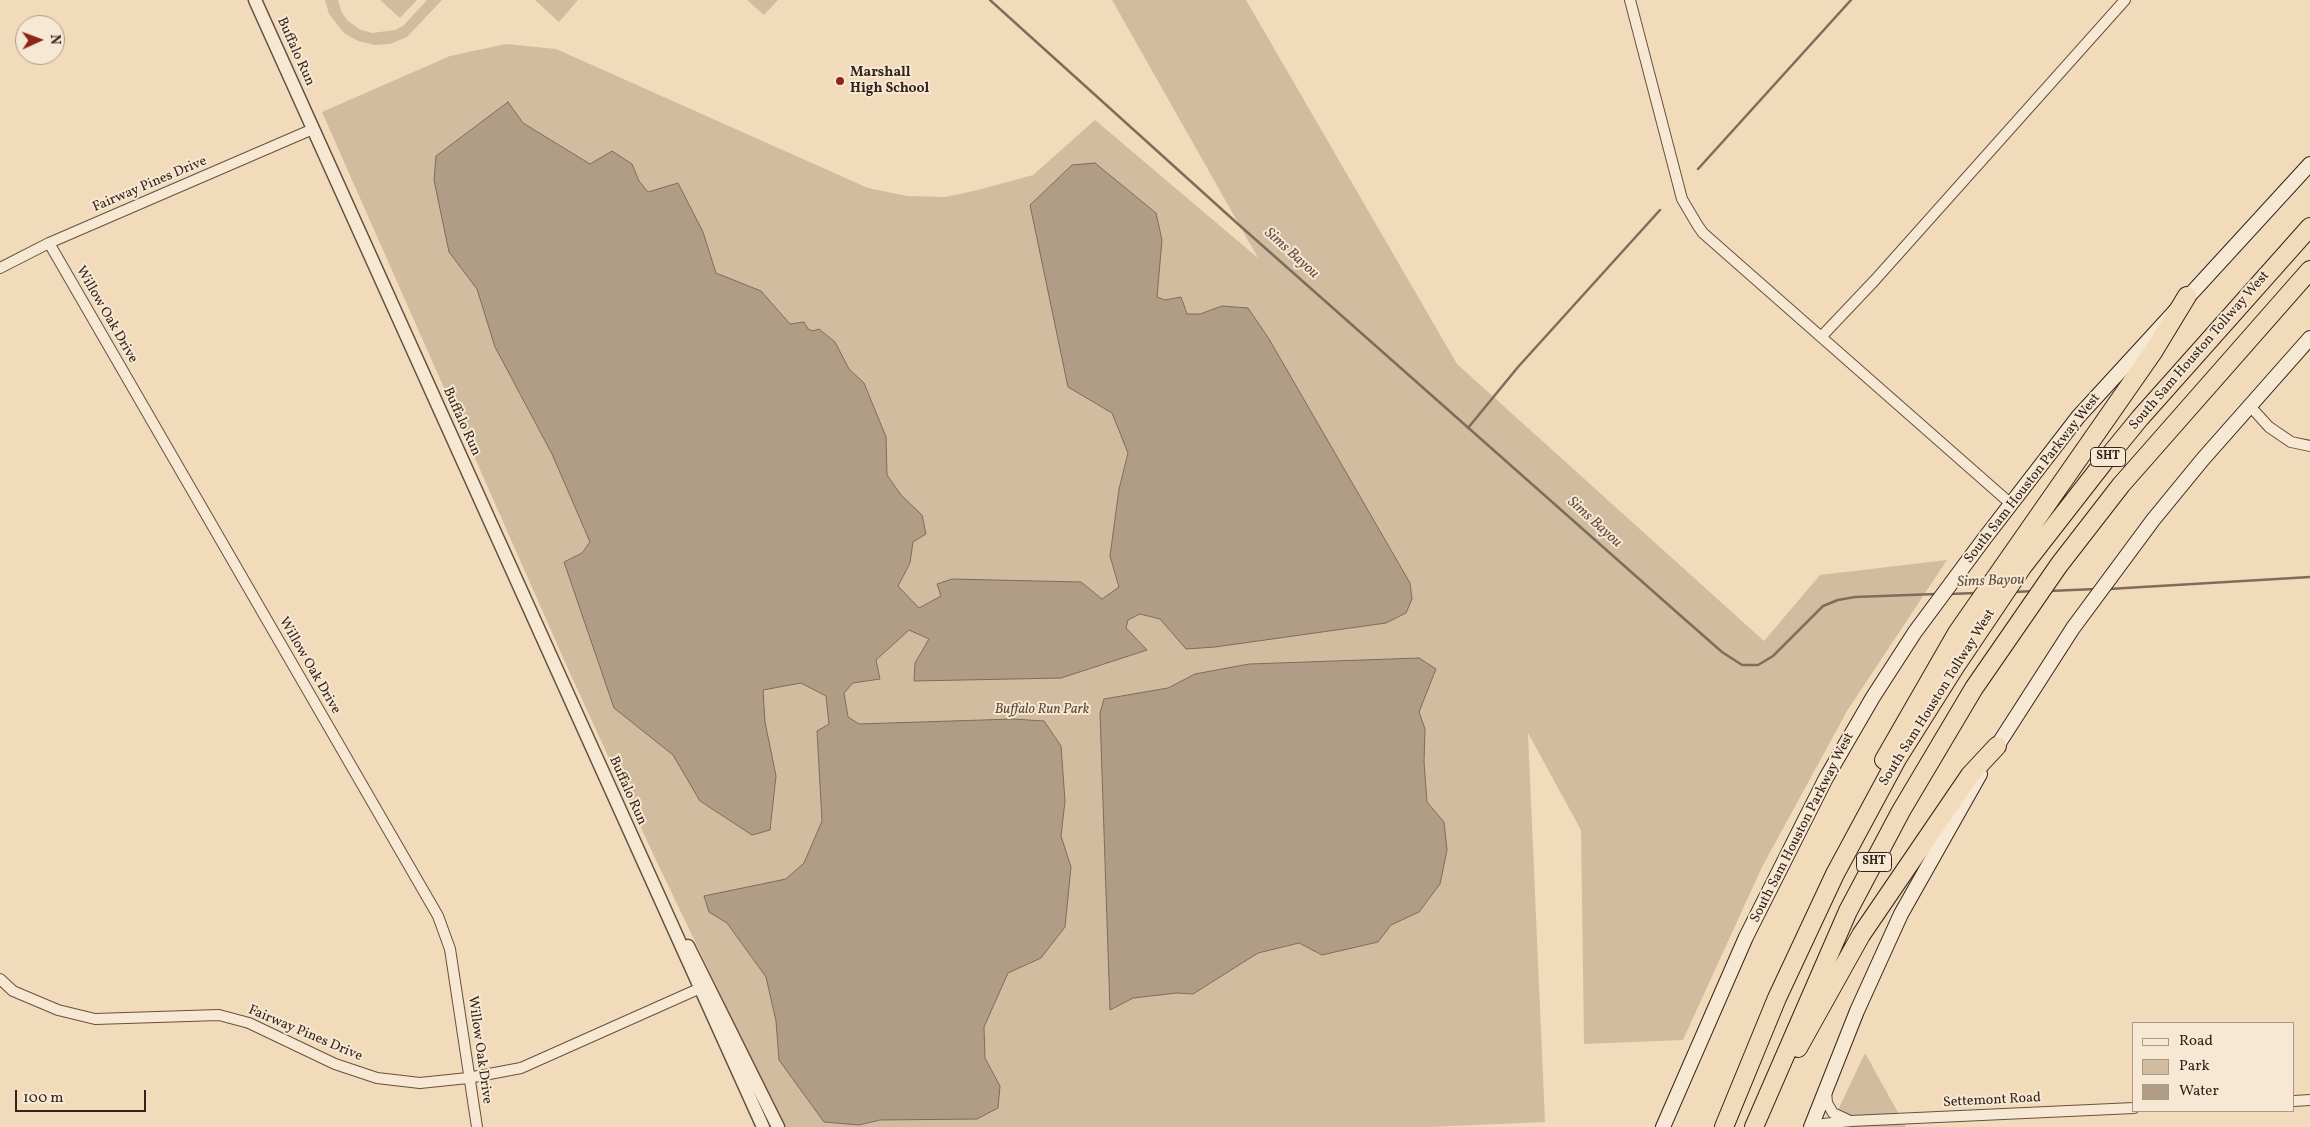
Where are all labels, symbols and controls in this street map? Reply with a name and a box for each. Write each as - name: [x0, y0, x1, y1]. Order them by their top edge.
- north arrow: [15, 15, 65, 65]
- street label: Buffalo Run: [272, 15, 318, 89]
- text: N: [45, 34, 64, 45]
- place label: Marshall High School: [850, 65, 929, 98]
- marker: Marshall High School: [834, 75, 846, 87]
- street label: Fairway Pines Drive: [90, 153, 210, 217]
- water label: Sims Bayou: [1260, 225, 1322, 283]
- street label: Willow Oak Drive: [71, 264, 141, 366]
- street label: South Sam Houston Tollway West: [2126, 268, 2274, 434]
- street label: Buffalo Run: [438, 385, 484, 459]
- street label: South Sam Houston Parkway West: [1961, 391, 2105, 567]
- road number: SHT: [2090, 448, 2126, 467]
- water label: Sims Bayou: [1563, 494, 1625, 552]
- water label: Sims Bayou: [1957, 572, 2025, 592]
- street label: South Sam Houston Tollway West: [1876, 606, 2000, 790]
- street label: Willow Oak Drive: [274, 615, 344, 717]
- park label: Buffalo Run Park: [995, 702, 1089, 718]
- street label: South Sam Houston Parkway West: [1748, 730, 1858, 926]
- street label: Buffalo Run: [604, 754, 650, 828]
- road number: SHT: [1856, 852, 1892, 872]
- street label: Willow Oak Drive: [463, 995, 495, 1105]
- street label: Fairway Pines Drive: [245, 1002, 365, 1066]
- legend: [2132, 1022, 2295, 1112]
- text: Road: [2179, 1031, 2213, 1052]
- text: Park: [2179, 1056, 2210, 1077]
- scale bar: [18, 1080, 149, 1112]
- text: Water: [2179, 1081, 2219, 1102]
- text: 100 m: [23, 1088, 63, 1109]
- street label: Settemont Road: [1943, 1090, 2041, 1112]

